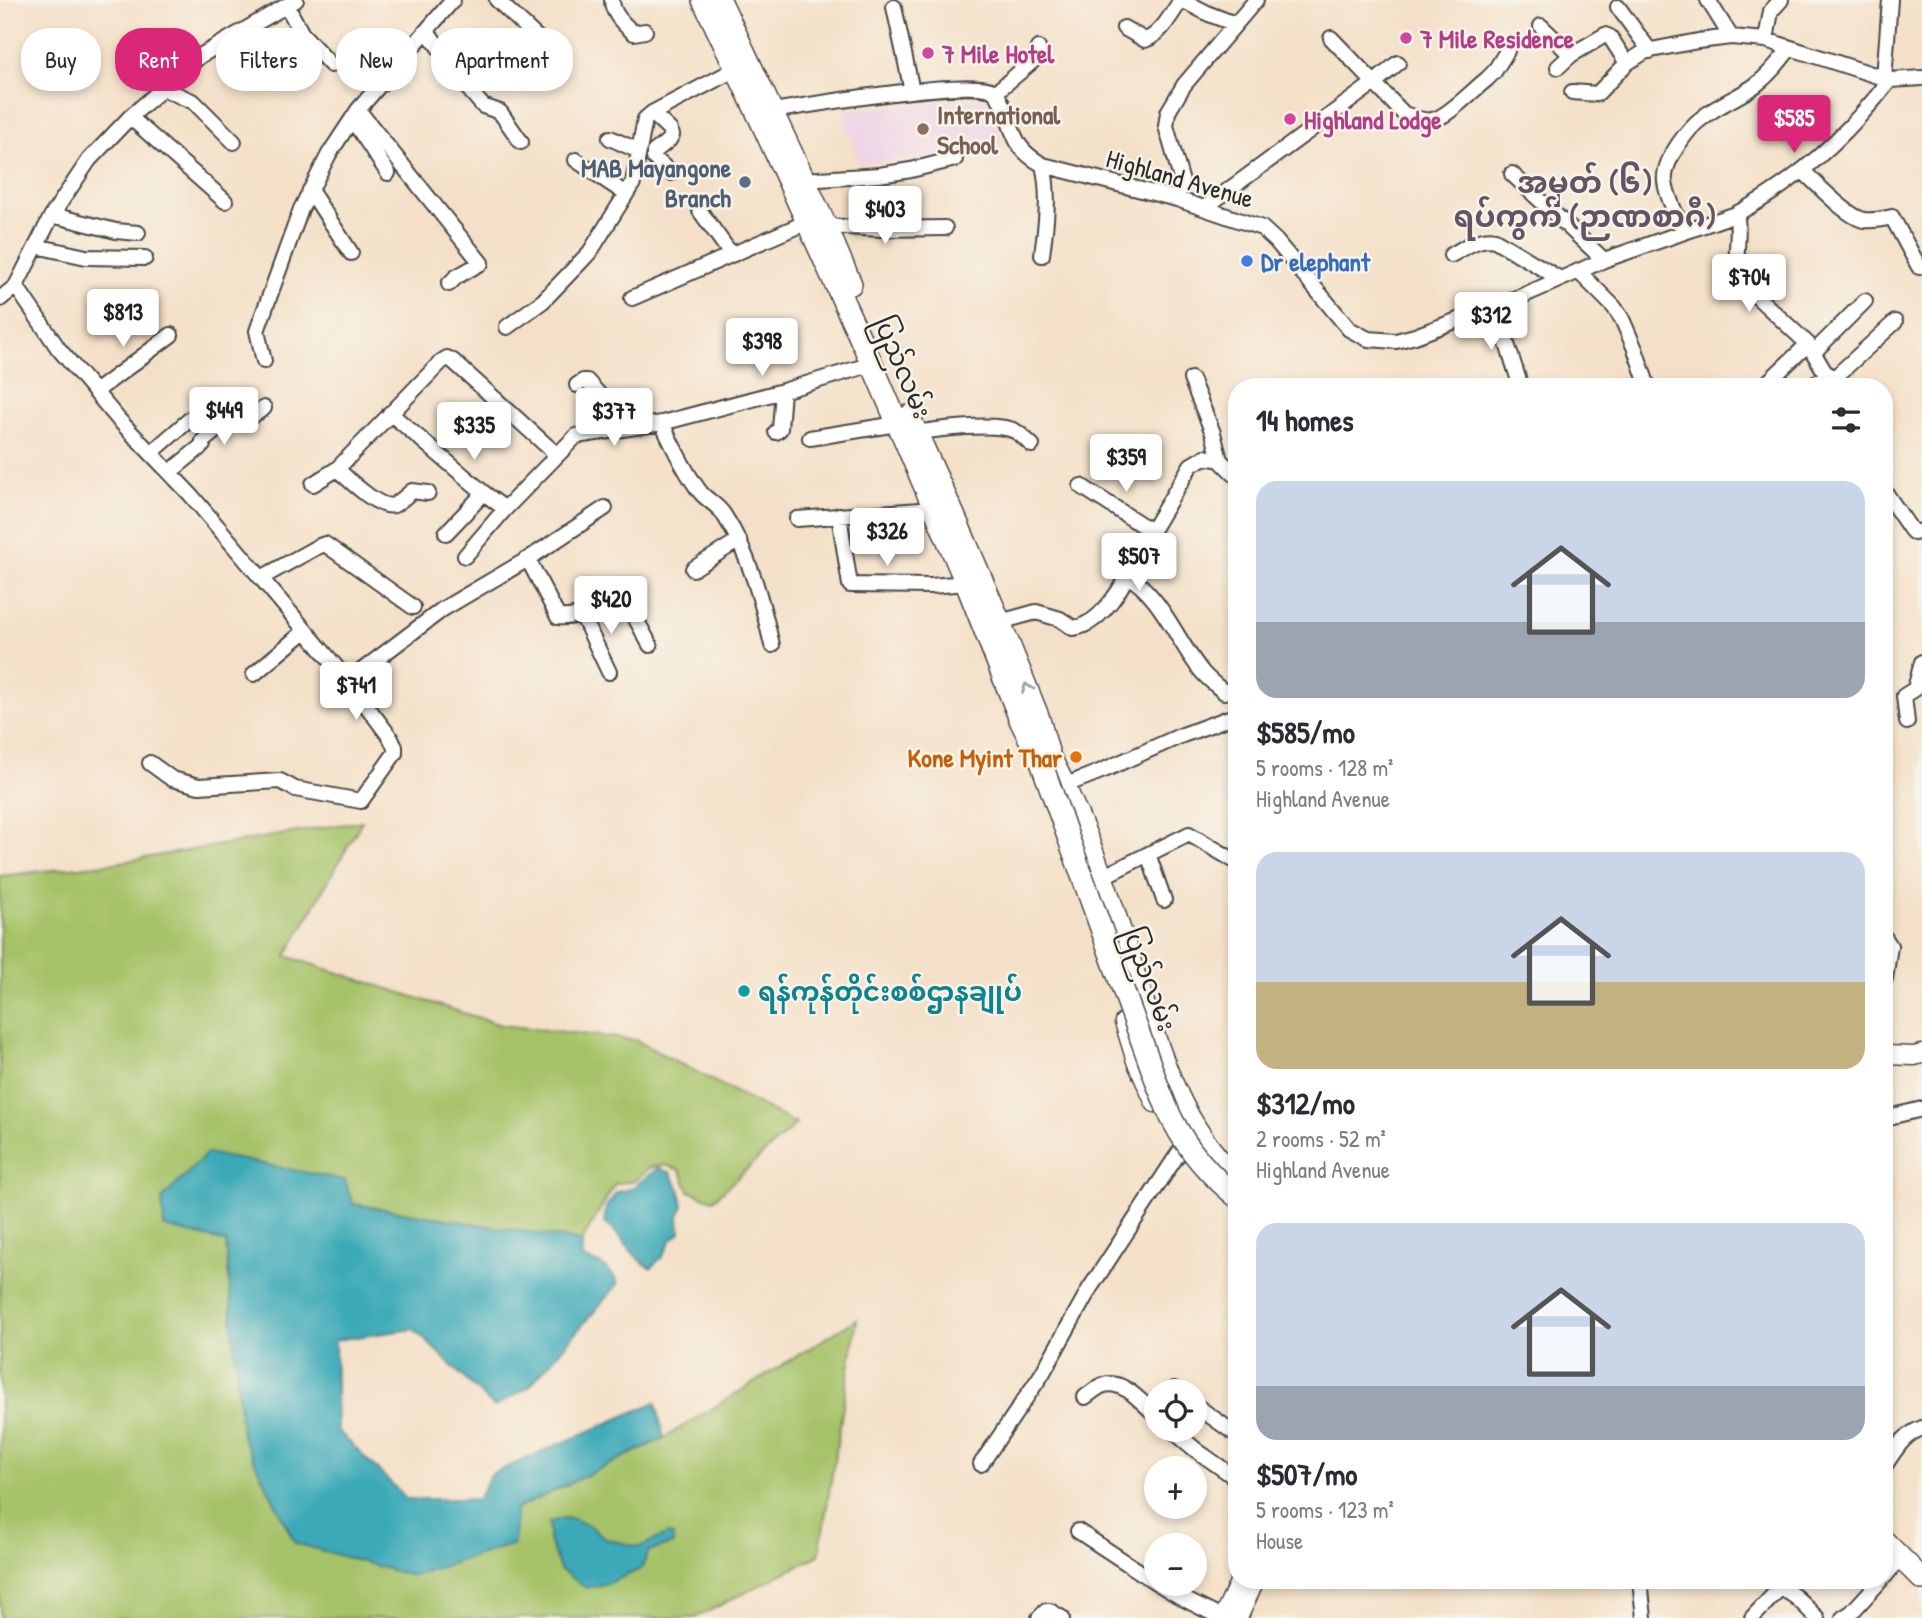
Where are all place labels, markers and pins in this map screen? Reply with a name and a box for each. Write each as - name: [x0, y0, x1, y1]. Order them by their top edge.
- place label: 7 Mile Residence: [1419, 21, 1575, 56]
- marker: 7 Mile Residence: [1398, 30, 1414, 46]
- place label: 7 Mile Hotel: [941, 36, 1055, 71]
- marker: 7 Mile Hotel: [920, 45, 936, 61]
- pin: $585: [1753, 96, 1835, 155]
- place label: International School: [937, 97, 1061, 162]
- place label: Highland Lodge: [1304, 102, 1442, 138]
- marker: Highland Lodge: [1282, 111, 1298, 127]
- marker: International School: [915, 121, 931, 137]
- place label: MAB Mayangone Branch: [581, 150, 732, 215]
- marker: MAB Mayangone Branch: [737, 174, 753, 190]
- pin: $403: [844, 187, 926, 246]
- place label: Dr elephant: [1261, 244, 1371, 280]
- marker: Dr elephant: [1239, 253, 1255, 269]
- pin: $704: [1708, 254, 1790, 314]
- pin: $813: [82, 290, 164, 349]
- pin: $312: [1450, 292, 1532, 352]
- pin: $398: [721, 318, 803, 378]
- pin: $449: [183, 388, 265, 447]
- pin: $377: [573, 388, 655, 448]
- pin: $335: [433, 402, 515, 462]
- pin: $359: [1085, 434, 1167, 494]
- pin: $326: [846, 508, 928, 568]
- pin: $507: [1098, 534, 1180, 593]
- pin: $420: [570, 576, 652, 636]
- pin: $741: [315, 662, 397, 722]
- place label: Kone Myint Thar: [908, 740, 1063, 776]
- marker: Kone Myint Thar: [1068, 749, 1084, 765]
- place label: ရန်ကုန်တိုင်းစစ်ဌာနချုပ်: [758, 973, 1022, 1014]
- marker: ရန်ကုန်တိုင်းစစ်ဌာနချုပ်: [736, 983, 752, 999]

